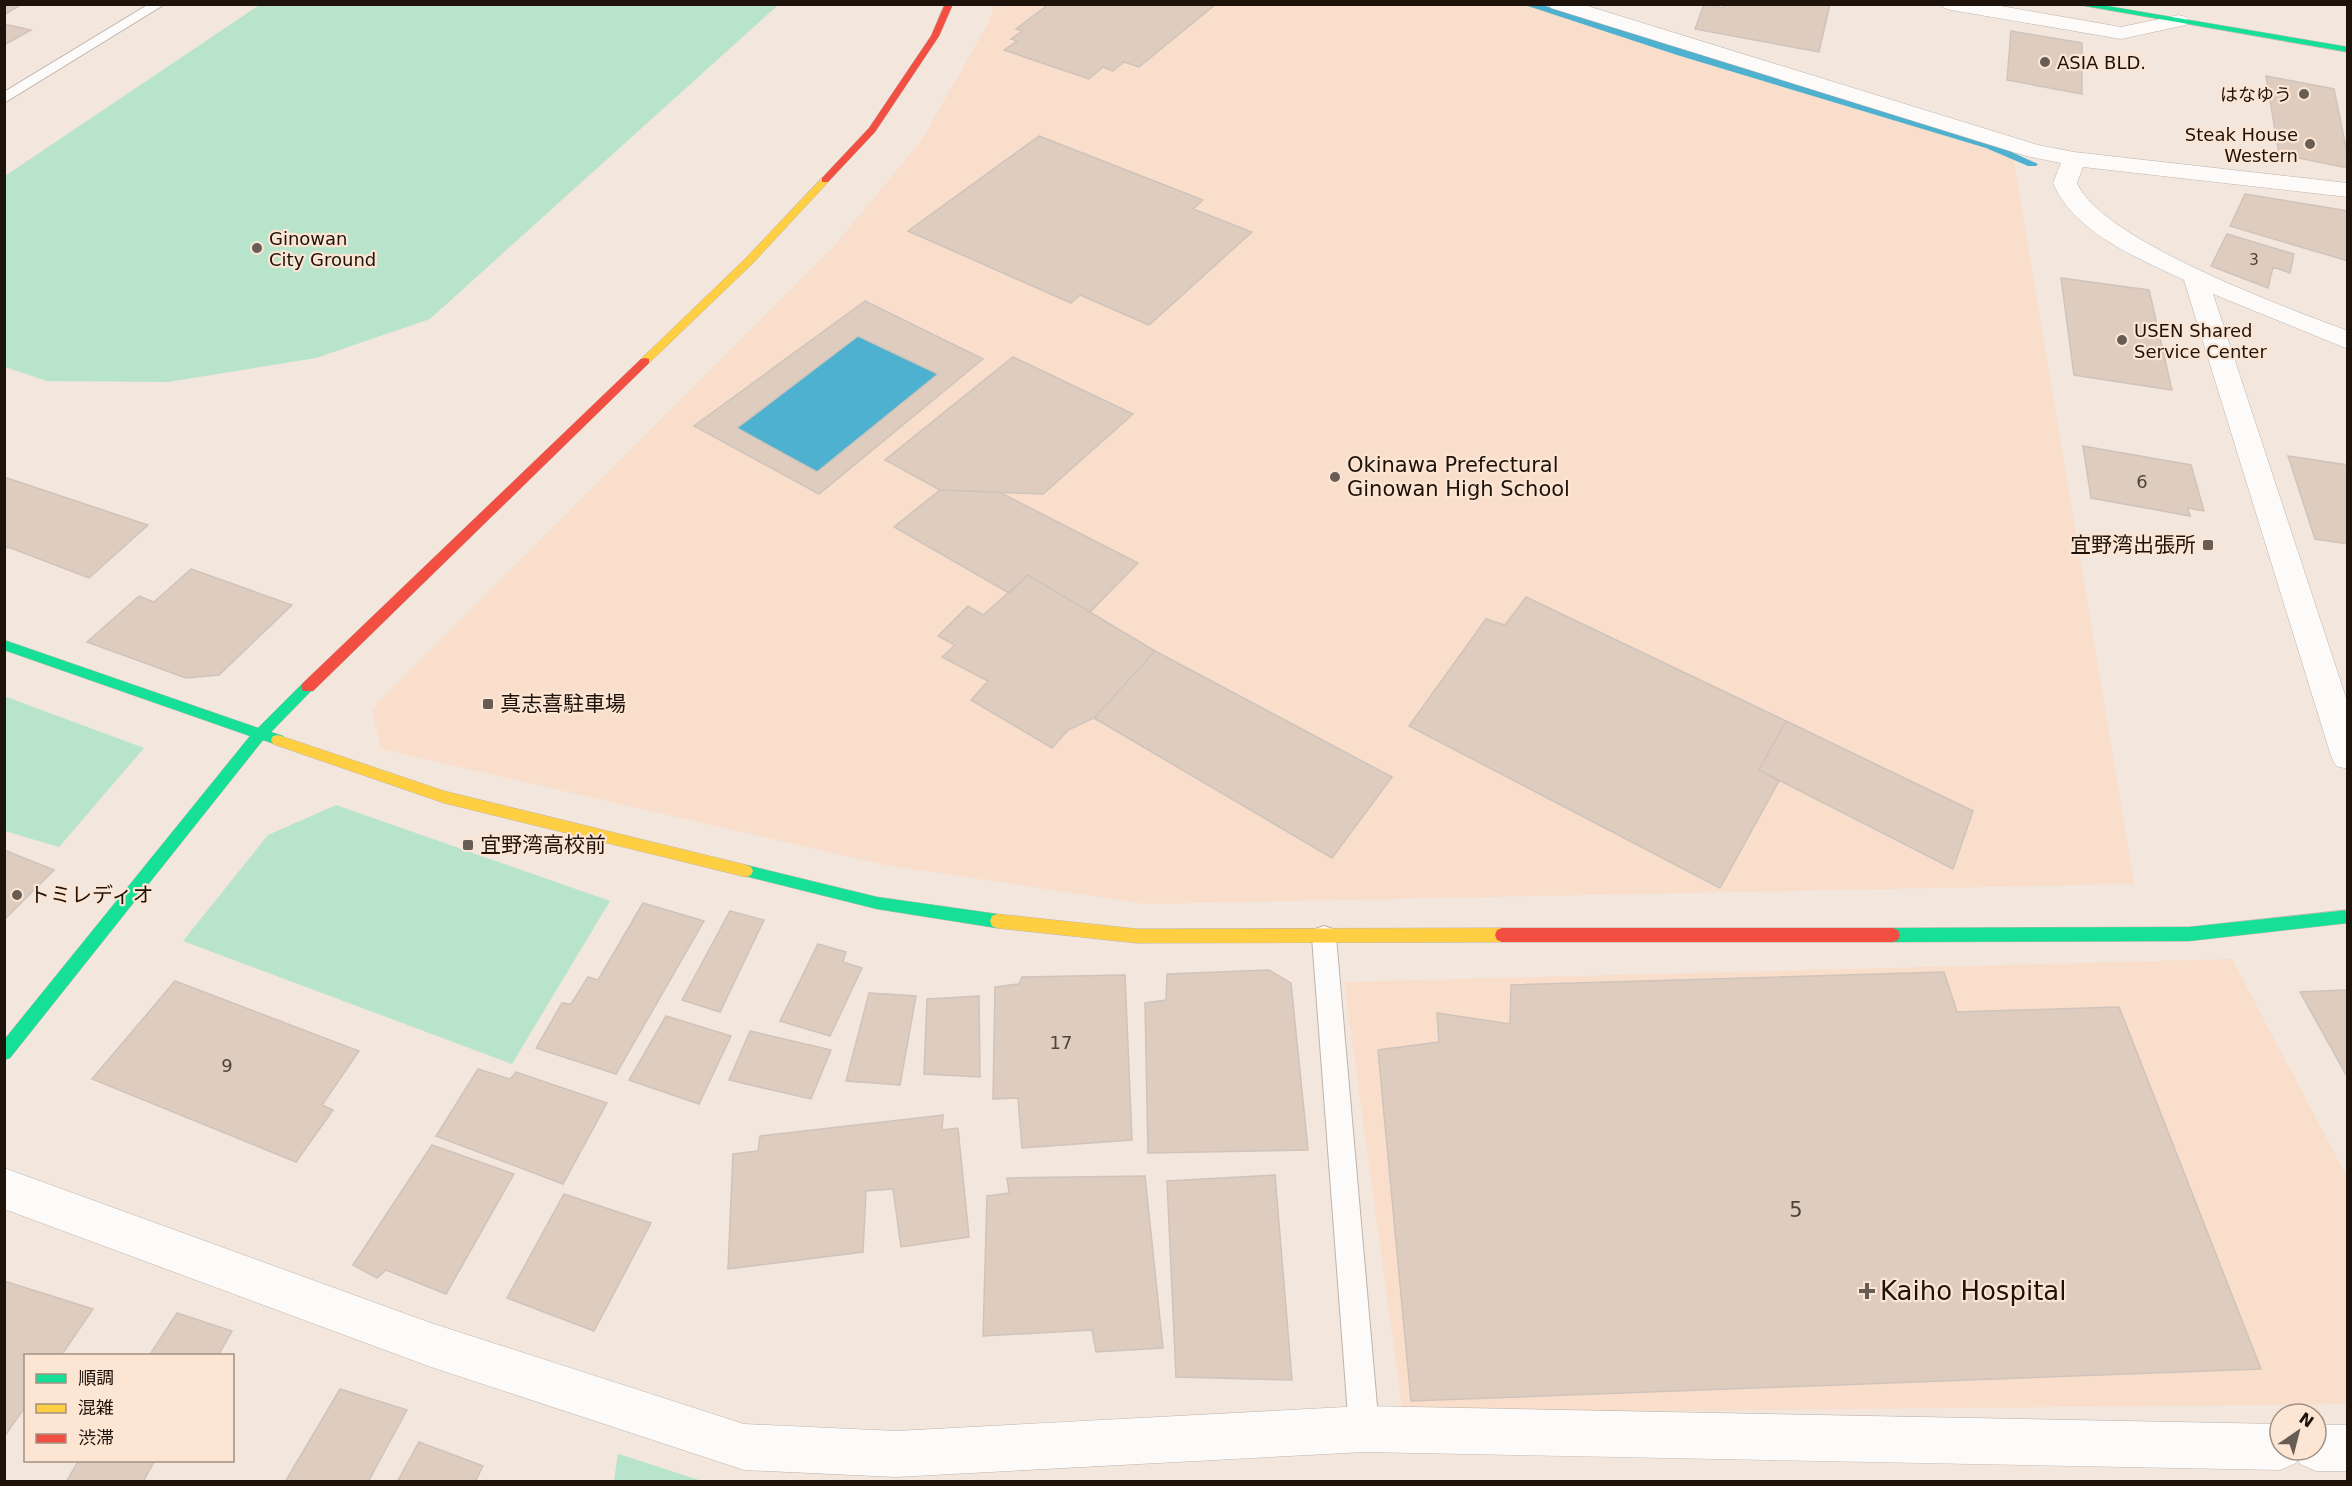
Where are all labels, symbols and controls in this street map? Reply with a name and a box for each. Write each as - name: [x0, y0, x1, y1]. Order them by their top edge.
- place label: ASIA BLD.: [2057, 52, 2146, 73]
- marker: ASIA BLD.: [2038, 55, 2052, 69]
- place label: はなゆう: [2220, 84, 2292, 105]
- marker: はなゆう: [2297, 87, 2311, 101]
- place label: Steak House Western: [2185, 124, 2298, 166]
- marker: Steak House Western: [2303, 137, 2317, 151]
- place label: Ginowan City Ground: [269, 228, 376, 270]
- marker: Ginowan City Ground: [250, 241, 264, 255]
- house number: 3: [2249, 251, 2259, 269]
- place label: USEN Shared Service Center: [2134, 320, 2267, 362]
- marker: USEN Shared Service Center: [2115, 333, 2129, 347]
- place label: Okinawa Prefectural Ginowan High School: [1347, 453, 1570, 501]
- marker: Okinawa Prefectural Ginowan High School: [1328, 470, 1342, 484]
- house number: 6: [2136, 471, 2148, 492]
- place label: 宜野湾出張所: [2070, 533, 2196, 557]
- marker: 宜野湾出張所: [2201, 538, 2215, 552]
- place label: 真志喜駐車場: [500, 692, 626, 716]
- marker: 真志喜駐車場: [481, 697, 495, 711]
- place label: 宜野湾高校前: [480, 833, 606, 857]
- marker: 宜野湾高校前: [461, 838, 475, 852]
- place label: トミレディオ: [29, 883, 154, 907]
- marker: トミレディオ: [10, 888, 24, 902]
- house number: 17: [1050, 1032, 1072, 1053]
- house number: 9: [221, 1055, 233, 1076]
- house number: 5: [1789, 1198, 1803, 1222]
- place label: Kaiho Hospital: [1880, 1276, 2066, 1306]
- marker: Kaiho Hospital: [1858, 1282, 1876, 1300]
- legend: [24, 1354, 234, 1462]
- text: 順調: [78, 1367, 114, 1388]
- text: 混雑: [78, 1397, 114, 1418]
- north arrow: [2268, 1402, 2328, 1462]
- text: N: [2295, 1409, 2317, 1432]
- text: 渋滞: [78, 1427, 114, 1448]

